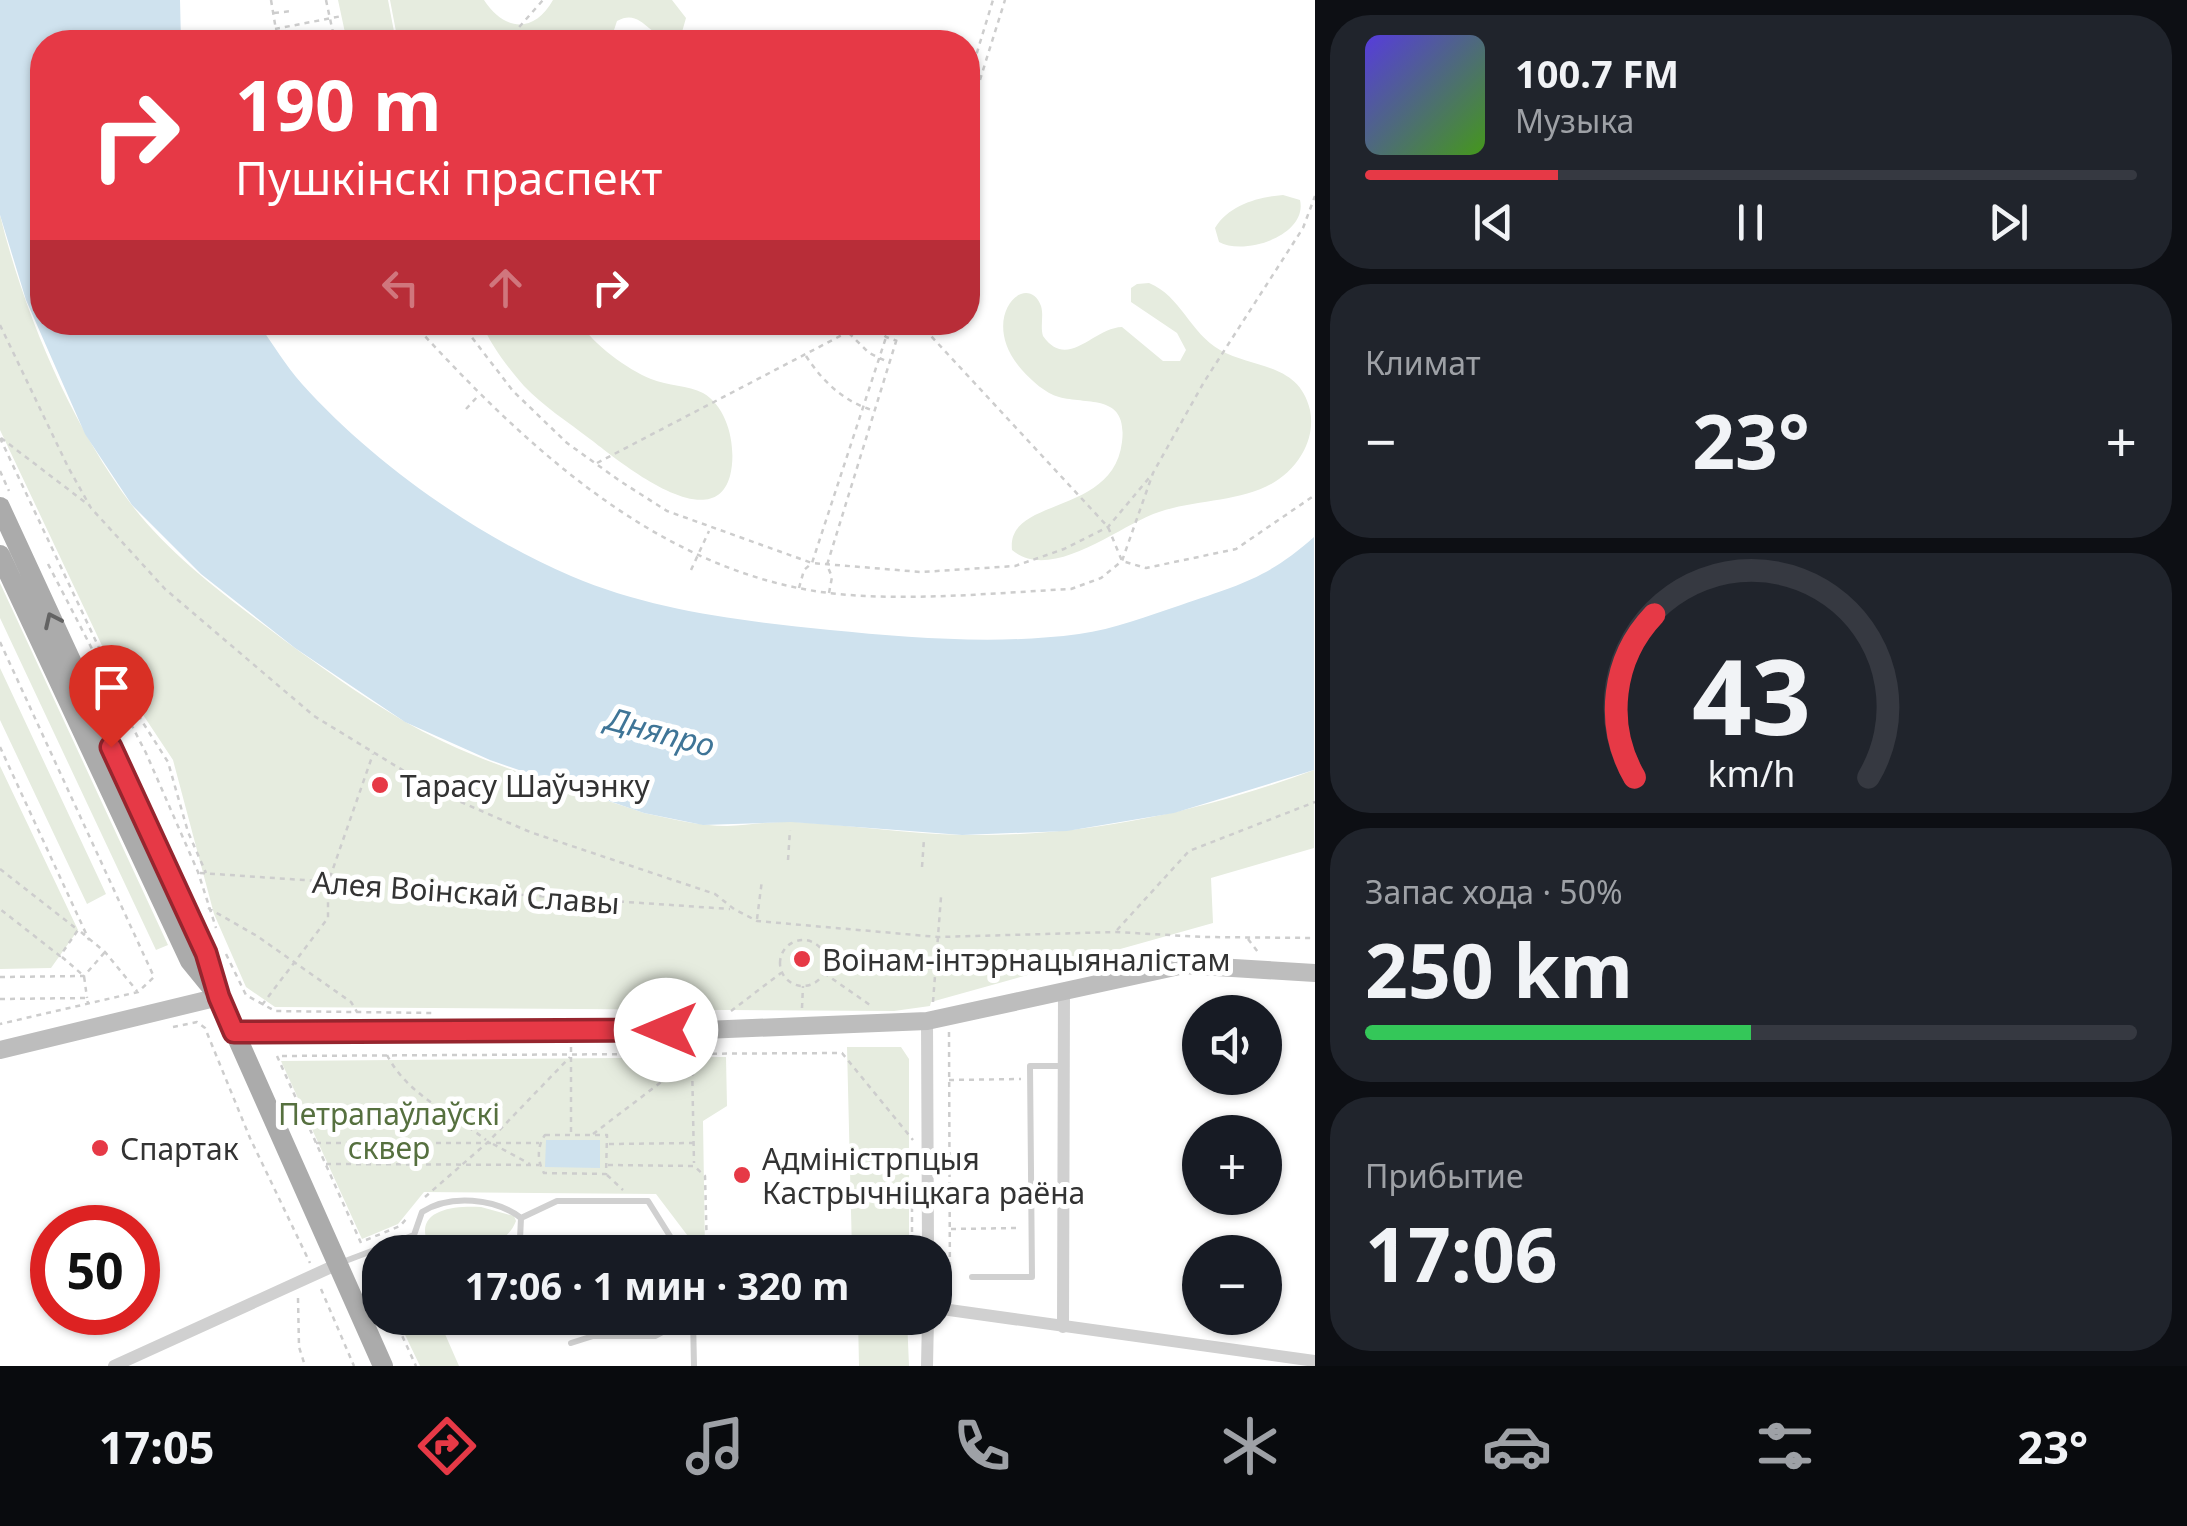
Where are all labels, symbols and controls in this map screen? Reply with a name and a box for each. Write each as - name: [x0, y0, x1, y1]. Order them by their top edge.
- text: 100.7 FM: [1515, 47, 1679, 99]
- text: 190 m: [235, 56, 442, 152]
- icon: right: [70, 70, 200, 200]
- text: Музыка: [1515, 99, 1634, 142]
- text: Пушкінскі праспект: [235, 147, 662, 208]
- icon: previous: [1466, 195, 1521, 250]
- icon: pause: [1723, 195, 1778, 250]
- icon: next: [1981, 195, 2036, 250]
- icon: left: [373, 260, 428, 315]
- icon: ahead: [478, 260, 533, 315]
- icon: right: [583, 260, 638, 315]
- text: Климат: [1365, 341, 1481, 384]
- text: 23°: [1692, 389, 1810, 491]
- text: −: [1365, 403, 1396, 478]
- text: +: [2106, 403, 2137, 478]
- one-way arrow: [45, 612, 65, 630]
- text: 43: [1692, 624, 1810, 765]
- pin: [69, 645, 154, 748]
- icon: arrive: [84, 660, 139, 715]
- water label: Дняпро: [599, 695, 720, 766]
- text: km/h: [1707, 749, 1795, 797]
- place label: Тарасу Шаўчэнку: [400, 765, 650, 806]
- marker: Тарасу Шаўчэнку: [369, 774, 391, 796]
- street label: Алея Воінскай Славы: [311, 861, 621, 923]
- text: Запас хода · 50%: [1365, 870, 1623, 913]
- text: 250 km: [1365, 918, 1633, 1020]
- place label: Воінам-інтэрнацыяналістам: [822, 939, 1230, 980]
- marker: Воінам-інтэрнацыяналістам: [791, 948, 813, 970]
- position arrow: [614, 978, 718, 1082]
- map controls: [1182, 995, 1282, 1335]
- button: sound: [1182, 995, 1282, 1095]
- park label: Петрапаўлаўскі сквер: [278, 1093, 500, 1168]
- button: +: [1182, 1115, 1282, 1215]
- place label: Спартак: [120, 1128, 239, 1169]
- marker: Спартак: [89, 1137, 111, 1159]
- place label: Адміністрпцыя Кастрычніцкага раёна: [762, 1138, 1085, 1213]
- text: Прибытие: [1365, 1154, 1524, 1197]
- marker: Адміністрпцыя Кастрычніцкага раёна: [731, 1164, 753, 1186]
- text: 17:06: [1365, 1202, 1558, 1304]
- speed limit sign: 50: [30, 1205, 160, 1335]
- button: −: [1182, 1235, 1282, 1335]
- text: 17:06 · 1 мин · 320 m: [465, 1259, 849, 1311]
- icon: directions: [412, 1411, 482, 1481]
- icon: music: [680, 1411, 750, 1481]
- icon: phone: [947, 1411, 1017, 1481]
- icon: climate: [1215, 1411, 1285, 1481]
- icon: car: [1482, 1411, 1552, 1481]
- icon: filters: [1750, 1411, 1820, 1481]
- text: 17:05: [99, 1416, 214, 1477]
- text: 23°: [2018, 1416, 2088, 1477]

